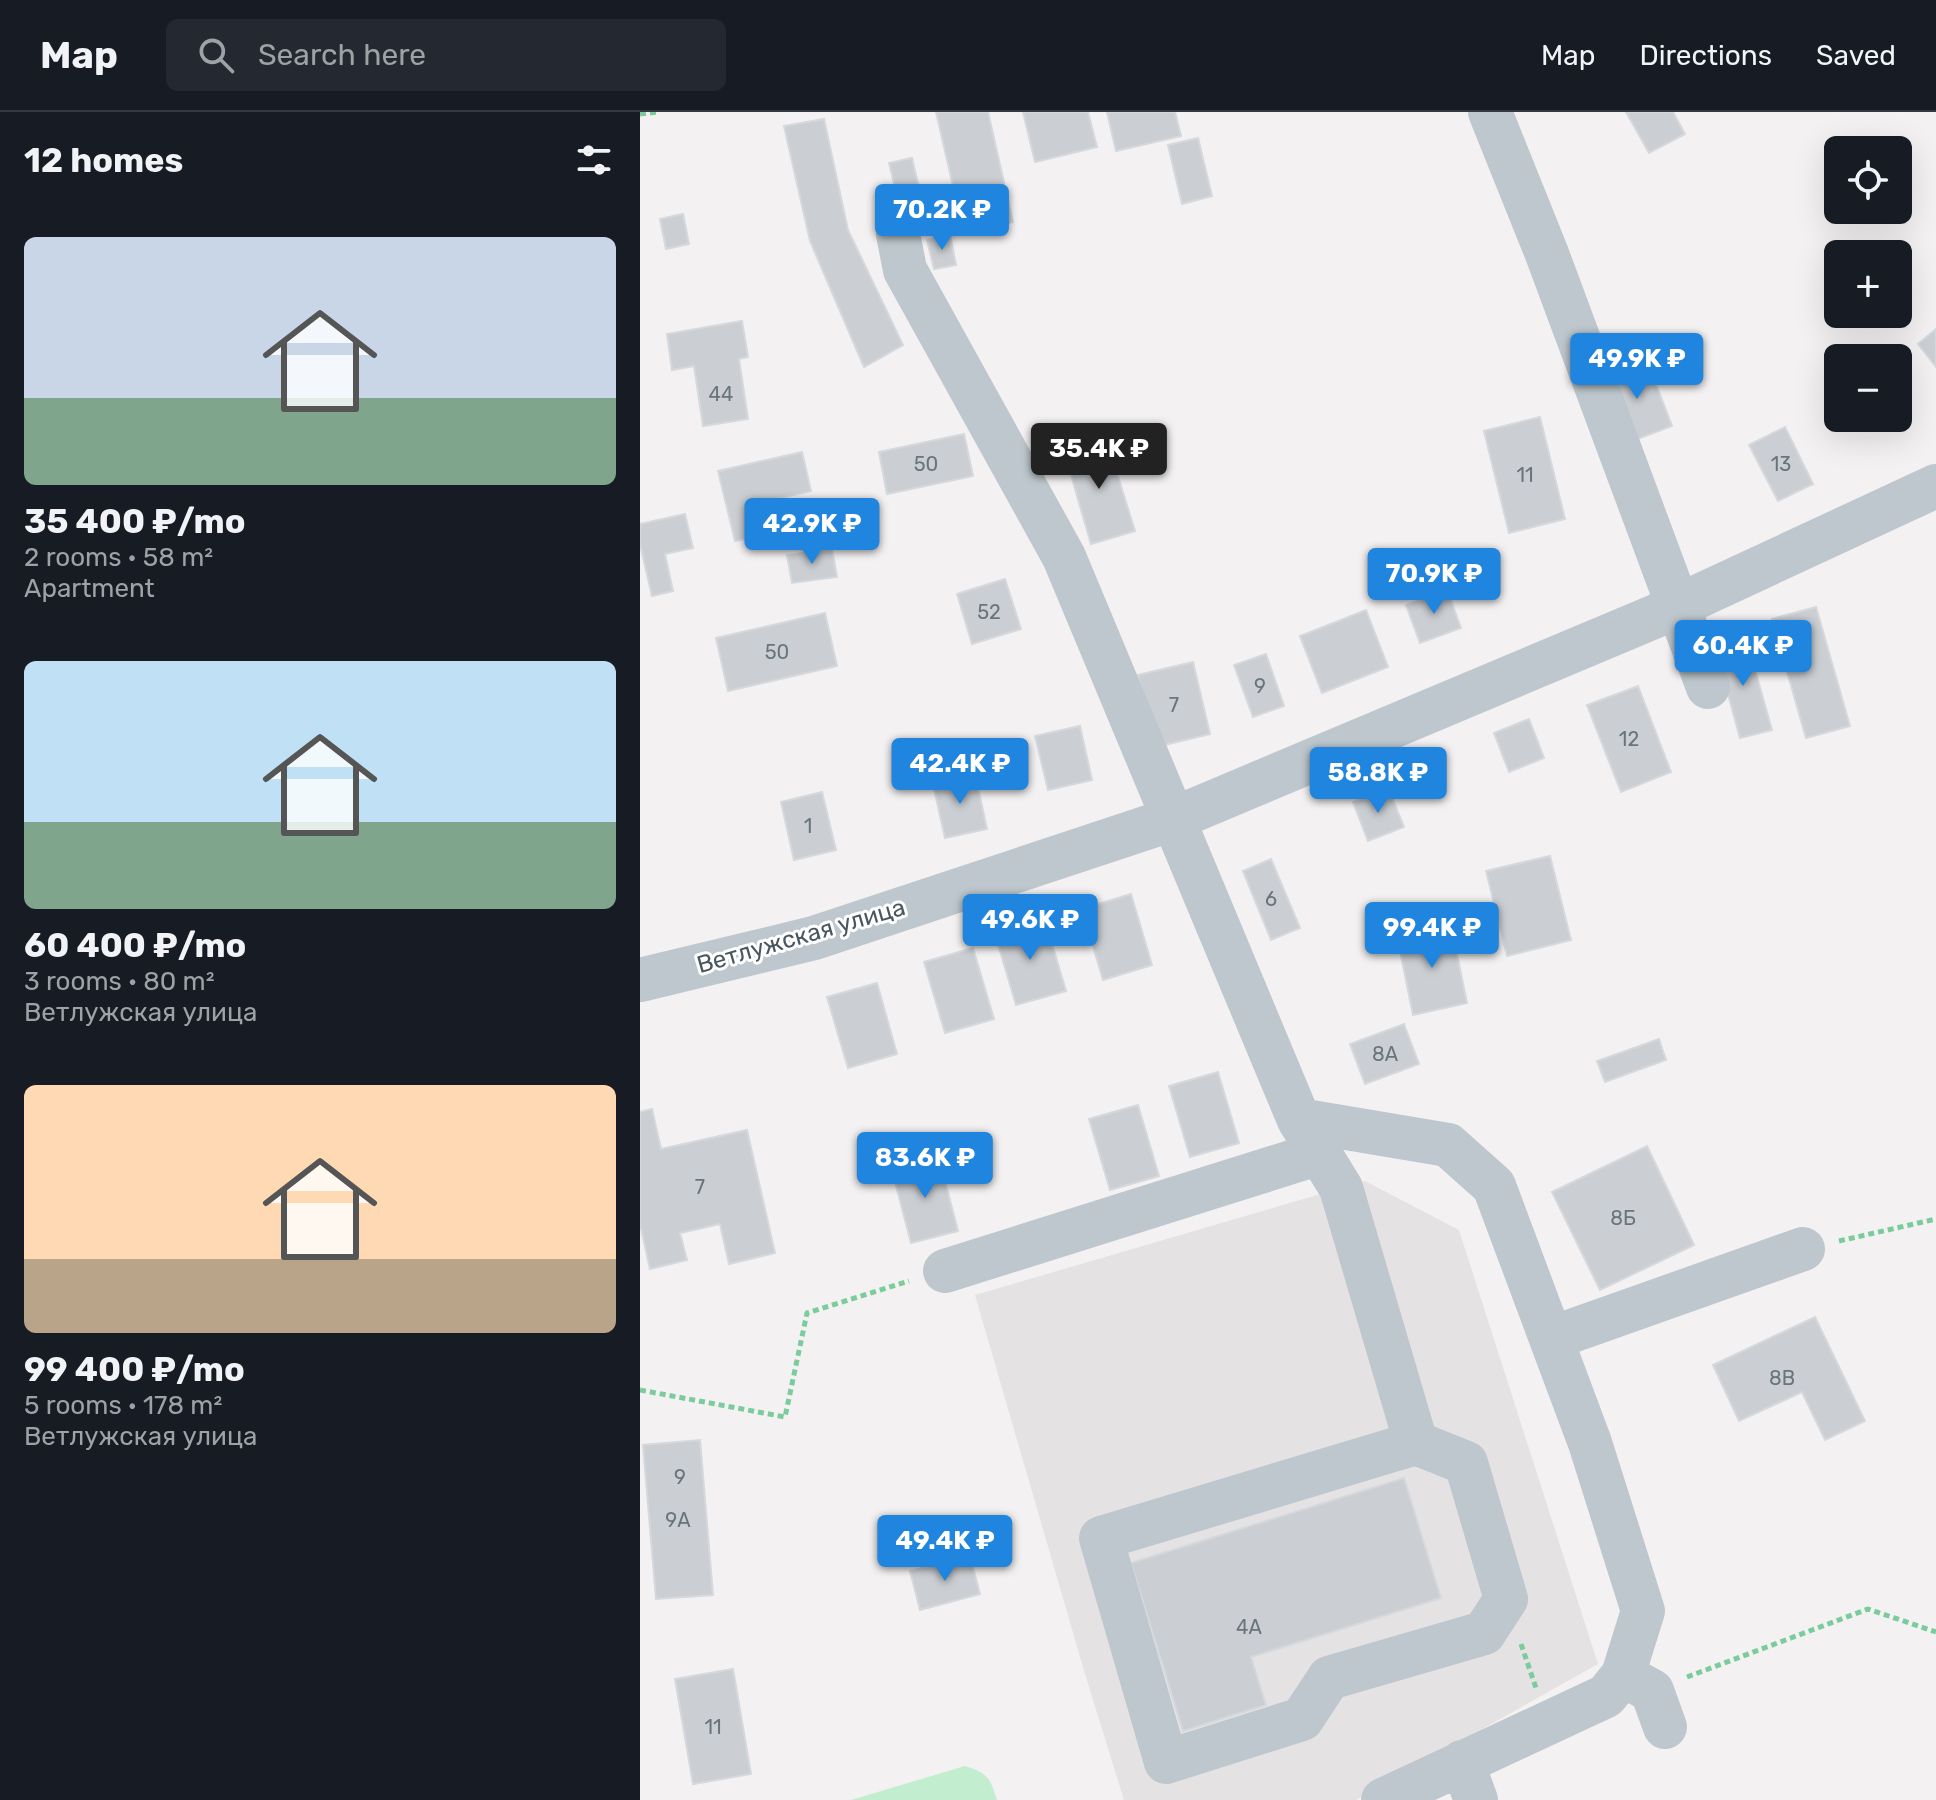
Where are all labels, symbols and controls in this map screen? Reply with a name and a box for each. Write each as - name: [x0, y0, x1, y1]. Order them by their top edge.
- search box: [166, 19, 726, 91]
- text: Map: [40, 32, 118, 78]
- icon: search: [194, 33, 238, 77]
- text: Search here: [258, 37, 426, 73]
- text: Map: [1541, 39, 1595, 72]
- text: Directions: [1639, 39, 1772, 72]
- text: Saved: [1816, 39, 1896, 72]
- map controls: [1824, 136, 1912, 432]
- button: locate: [1824, 136, 1912, 224]
- icon: filters: [572, 138, 616, 182]
- text: 12 homes: [24, 140, 183, 181]
- pin: 70.2K ₽: [868, 184, 1016, 252]
- text: 70.2K ₽: [893, 194, 991, 225]
- button: +: [1824, 240, 1912, 328]
- icon: home: [248, 289, 392, 433]
- pin: 49.9K ₽: [1563, 333, 1711, 401]
- text: 49.9K ₽: [1588, 343, 1686, 374]
- button: −: [1824, 344, 1912, 432]
- house number: 44: [709, 382, 733, 406]
- pin: 35.4K ₽: [1025, 423, 1173, 491]
- text: 35.4K ₽: [1049, 433, 1149, 464]
- house number: 50: [914, 452, 938, 476]
- house number: 13: [1771, 452, 1791, 476]
- house number: 11: [1516, 463, 1534, 487]
- pin: 42.9K ₽: [738, 498, 886, 566]
- text: 35 400 ₽/mo: [24, 501, 245, 542]
- text: 42.9K ₽: [762, 508, 862, 539]
- text: 2 rooms · 58 m²: [24, 542, 213, 573]
- pin: 70.9K ₽: [1360, 548, 1508, 616]
- text: 70.9K ₽: [1386, 558, 1482, 589]
- text: Apartment: [24, 573, 155, 604]
- house number: 52: [977, 600, 1001, 624]
- pin: 60.4K ₽: [1669, 620, 1817, 688]
- text: 60.4K ₽: [1693, 630, 1793, 661]
- house number: 50: [765, 640, 789, 664]
- house number: 9: [1254, 674, 1266, 698]
- house number: 7: [1169, 693, 1179, 717]
- icon: home: [248, 713, 392, 857]
- house number: 12: [1619, 727, 1639, 751]
- pin: 42.4K ₽: [886, 738, 1034, 806]
- pin: 58.8K ₽: [1304, 747, 1452, 815]
- text: 42.4K ₽: [909, 748, 1011, 779]
- text: 58.8K ₽: [1328, 757, 1428, 788]
- house number: 1: [804, 814, 812, 838]
- house number: 6: [1265, 887, 1277, 911]
- street label: Ветлужская улица: [694, 893, 908, 979]
- pin: 49.6K ₽: [956, 894, 1104, 962]
- pin: 99.4K ₽: [1358, 902, 1506, 970]
- text: 49.6K ₽: [981, 904, 1079, 935]
- text: 99.4K ₽: [1383, 912, 1481, 943]
- text: 60 400 ₽/mo: [24, 925, 246, 966]
- text: 3 rooms · 80 m²: [24, 966, 215, 997]
- text: Ветлужская улица: [24, 997, 257, 1028]
- house number: 8А: [1372, 1042, 1398, 1066]
- pin: 83.6K ₽: [851, 1132, 999, 1200]
- icon: home: [248, 1137, 392, 1281]
- text: 83.6K ₽: [875, 1142, 975, 1173]
- house number: 7: [695, 1175, 705, 1199]
- house number: 8Б: [1610, 1206, 1636, 1230]
- text: 99 400 ₽/mo: [24, 1349, 245, 1390]
- house number: 8В: [1769, 1366, 1795, 1390]
- text: 5 rooms · 178 m²: [24, 1390, 222, 1421]
- text: Ветлужская улица: [24, 1421, 257, 1452]
- house number: 9: [674, 1465, 686, 1489]
- house number: 9А: [665, 1508, 691, 1532]
- pin: 49.4K ₽: [871, 1515, 1019, 1583]
- text: 49.4K ₽: [895, 1525, 995, 1556]
- house number: 4А: [1236, 1615, 1262, 1639]
- house number: 11: [704, 1715, 722, 1739]

